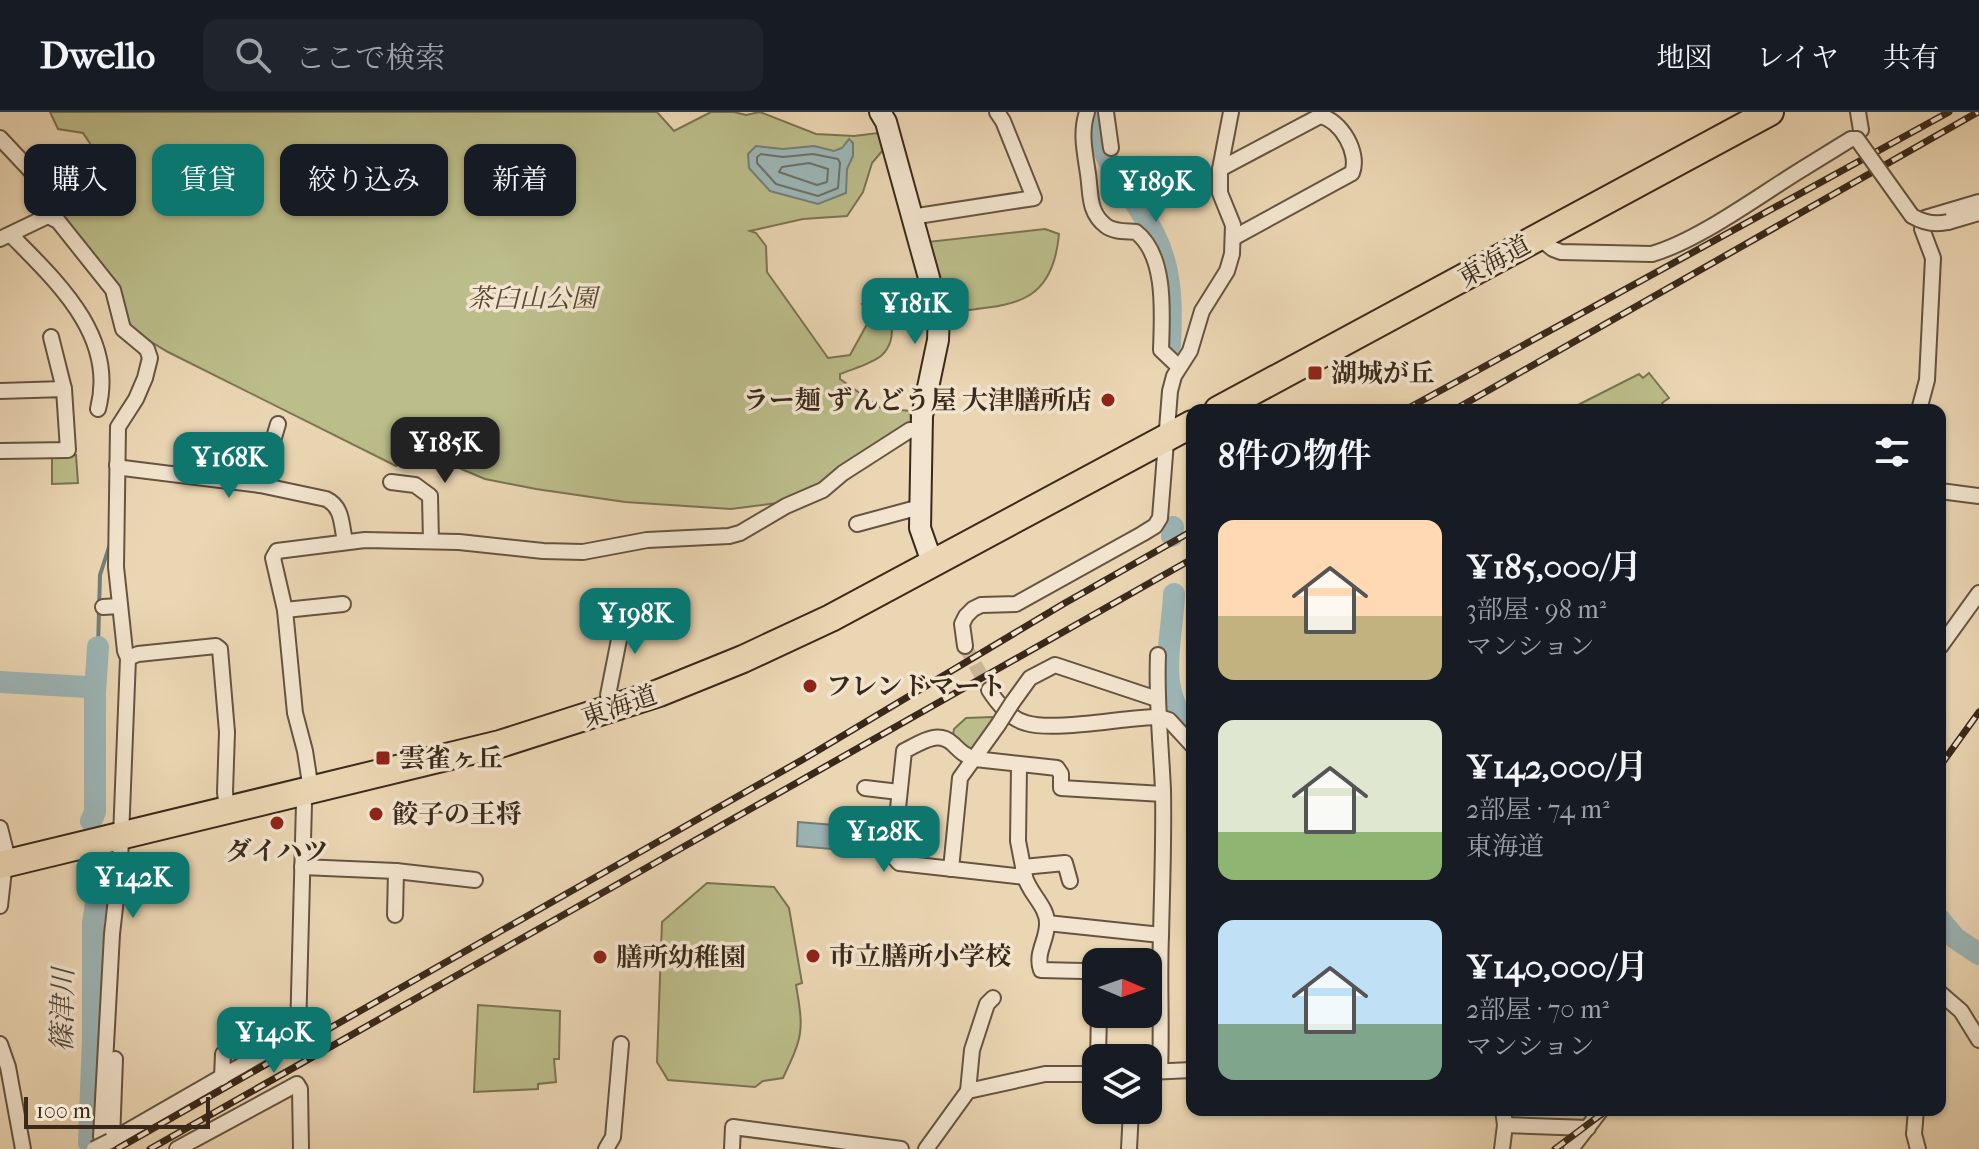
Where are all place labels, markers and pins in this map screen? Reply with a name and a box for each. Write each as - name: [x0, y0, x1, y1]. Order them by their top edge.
- pin: ¥189K: [1100, 156, 1212, 224]
- pin: ¥181K: [859, 278, 971, 346]
- place label: 湖城が丘: [1331, 358, 1435, 389]
- marker: 湖城が丘: [1306, 364, 1324, 382]
- place label: ラー麺 ずんどう屋 大津膳所店: [743, 385, 1092, 416]
- marker: ラー麺 ずんどう屋 大津膳所店: [1099, 391, 1117, 409]
- pin: ¥185K: [389, 417, 501, 485]
- pin: ¥168K: [173, 432, 285, 500]
- pin: ¥198K: [579, 588, 691, 656]
- place label: フレンドマート: [826, 671, 1006, 702]
- marker: フレンドマート: [801, 677, 819, 695]
- place label: 雲雀ヶ丘: [399, 743, 503, 774]
- marker: 雲雀ヶ丘: [374, 749, 392, 767]
- place label: 餃子の王将: [392, 799, 522, 830]
- marker: 餃子の王将: [367, 805, 385, 823]
- pin: ¥128K: [828, 806, 940, 874]
- marker: ダイハツ: [268, 814, 286, 832]
- place label: ダイハツ: [226, 836, 328, 867]
- pin: ¥142K: [77, 852, 189, 920]
- place label: 市立膳所小学校: [829, 941, 1011, 972]
- place label: 膳所幼稚園: [616, 942, 746, 973]
- marker: 市立膳所小学校: [804, 947, 822, 965]
- marker: 膳所幼稚園: [591, 948, 609, 966]
- pin: ¥140K: [218, 1007, 330, 1075]

